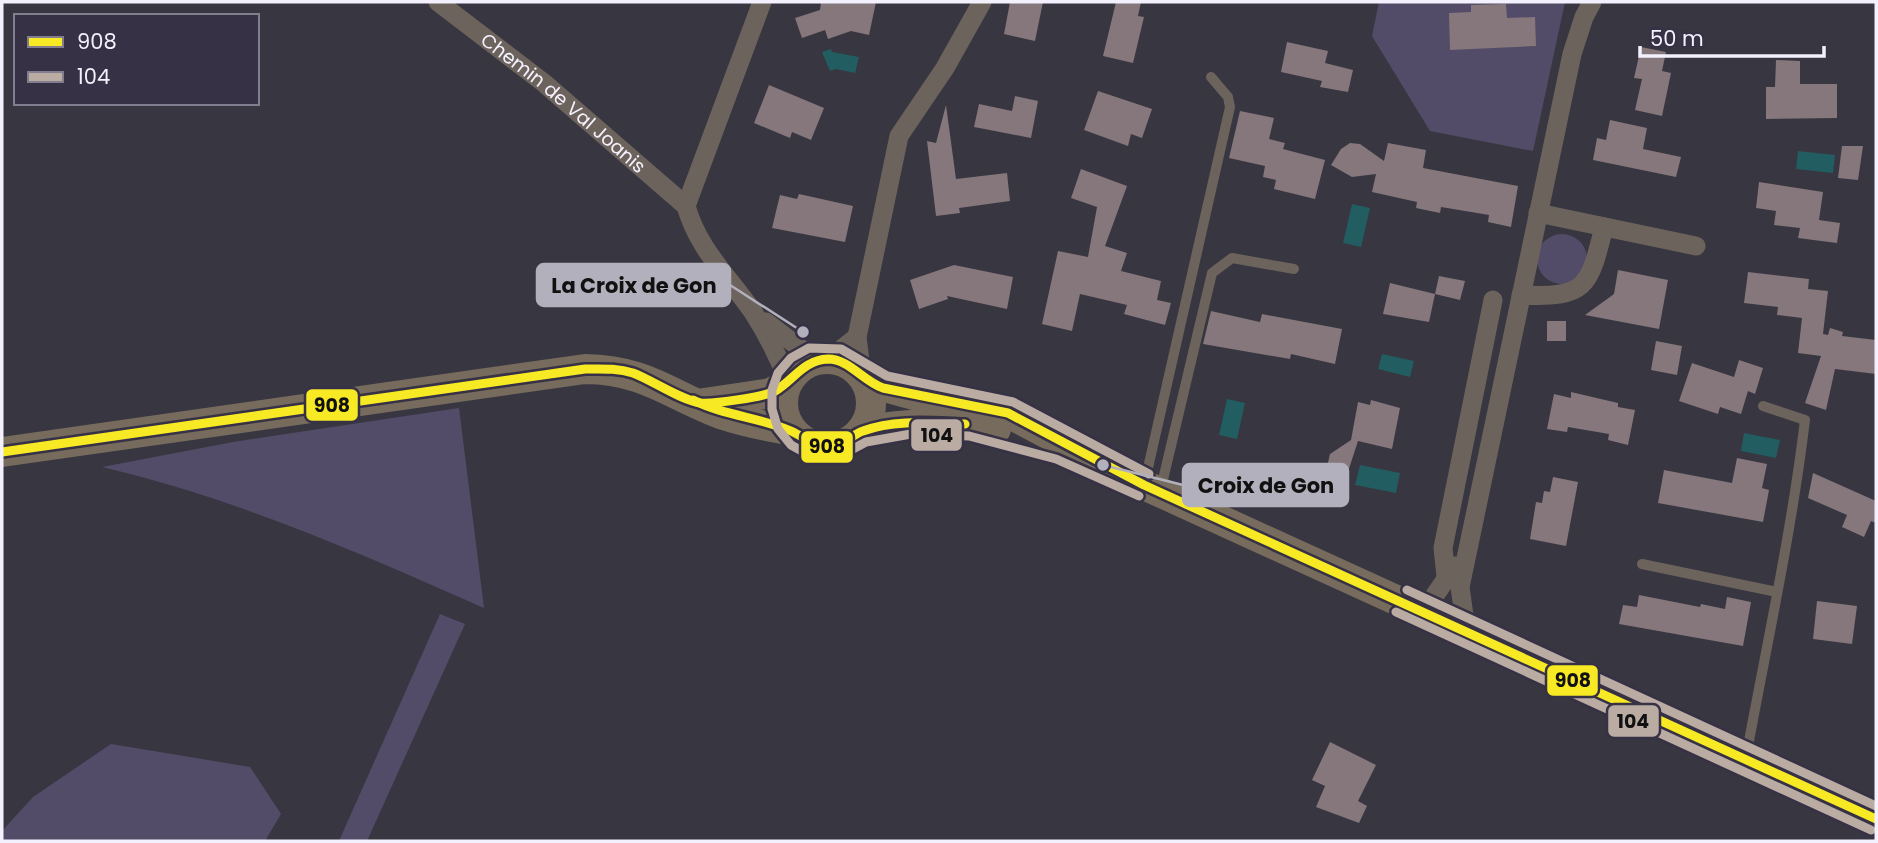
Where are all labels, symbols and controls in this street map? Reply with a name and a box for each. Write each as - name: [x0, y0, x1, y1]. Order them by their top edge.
- legend: [14, 14, 259, 105]
- scale bar: [1640, 14, 1824, 58]
- text: 50 m: [1650, 24, 1704, 53]
- street label: Chemin de Val Joanis: [475, 26, 652, 179]
- text: 908: [77, 27, 117, 56]
- text: 104: [77, 62, 110, 91]
- callout: La Croix de Gon: [537, 264, 730, 306]
- text: La Croix de Gon: [551, 271, 717, 300]
- line badge: 908: [305, 388, 359, 422]
- text: 908: [314, 392, 350, 419]
- line badge: 104: [910, 418, 963, 452]
- text: 104: [921, 422, 953, 449]
- line badge: 908: [800, 430, 854, 464]
- text: 908: [809, 433, 845, 460]
- callout: Croix de Gon: [1183, 464, 1348, 506]
- text: Croix de Gon: [1198, 471, 1334, 500]
- line badge: 908: [1546, 664, 1599, 697]
- text: 908: [1555, 667, 1591, 694]
- line badge: 104: [1607, 704, 1660, 738]
- text: 104: [1617, 708, 1649, 735]

